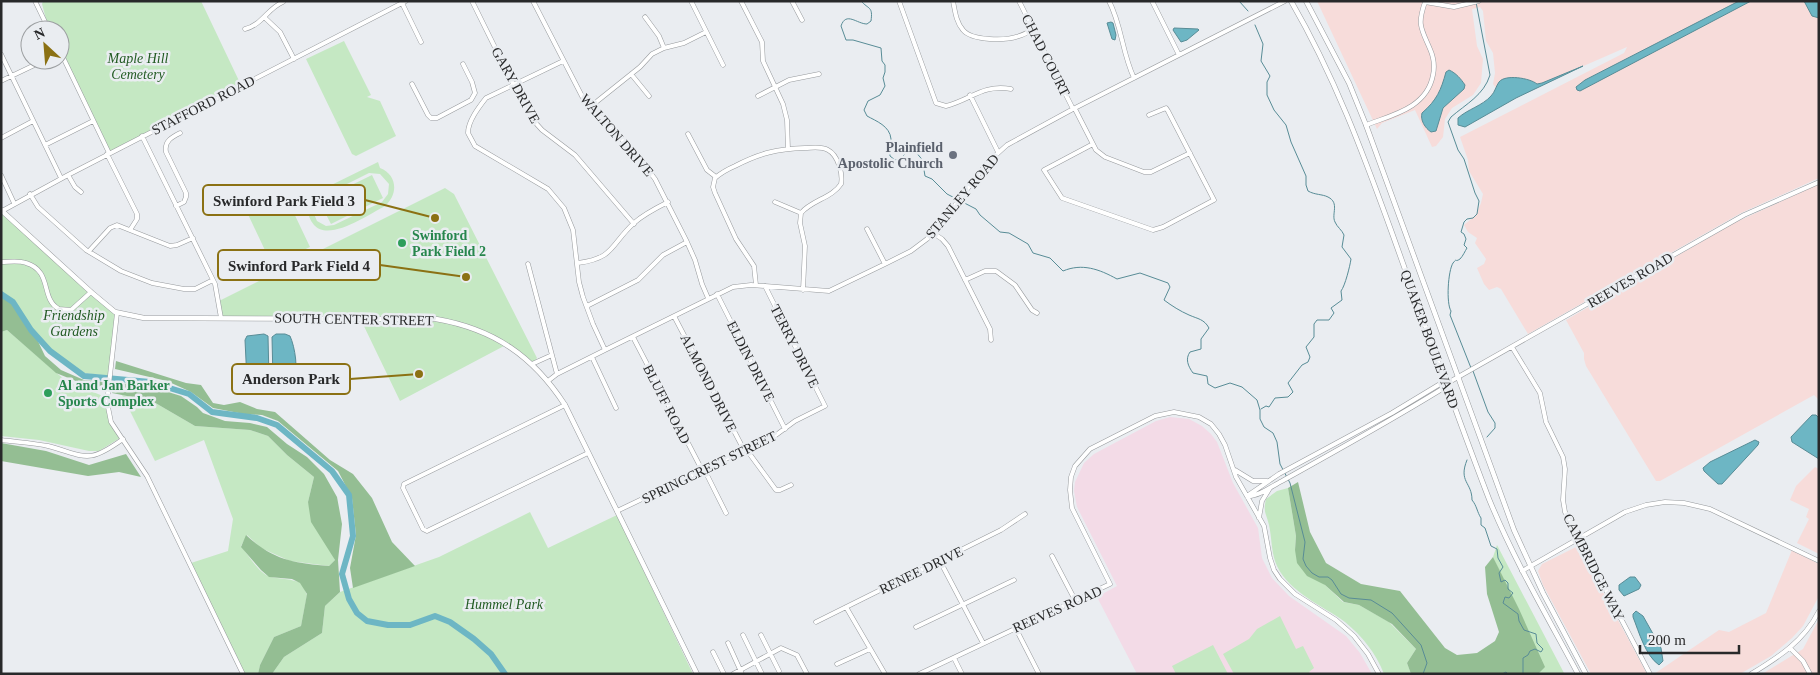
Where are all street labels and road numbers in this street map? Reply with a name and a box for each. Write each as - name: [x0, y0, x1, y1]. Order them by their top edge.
- street label: CHAD COURT: [1018, 12, 1073, 99]
- street label: GARY DRIVE: [488, 45, 543, 126]
- street label: STAFFORD ROAD: [149, 73, 257, 138]
- street label: WALTON DRIVE: [577, 91, 656, 179]
- street label: STANLEY ROAD: [923, 151, 1002, 241]
- street label: REEVES ROAD: [1585, 250, 1676, 311]
- street label: QUAKER BOULEVARD: [1397, 268, 1462, 411]
- street label: TERRY DRIVE: [767, 302, 822, 390]
- street label: SOUTH CENTER STREET: [274, 311, 434, 328]
- street label: ELDIN DRIVE: [724, 318, 777, 404]
- street label: ALMOND DRIVE: [677, 332, 740, 435]
- street label: BLUFF ROAD: [640, 362, 693, 446]
- street label: SPRINGCREST STREET: [639, 428, 779, 507]
- street label: CAMBRIDGE WAY: [1560, 511, 1627, 623]
- street label: RENEE DRIVE: [877, 544, 966, 597]
- street label: REEVES ROAD: [1010, 583, 1104, 636]

